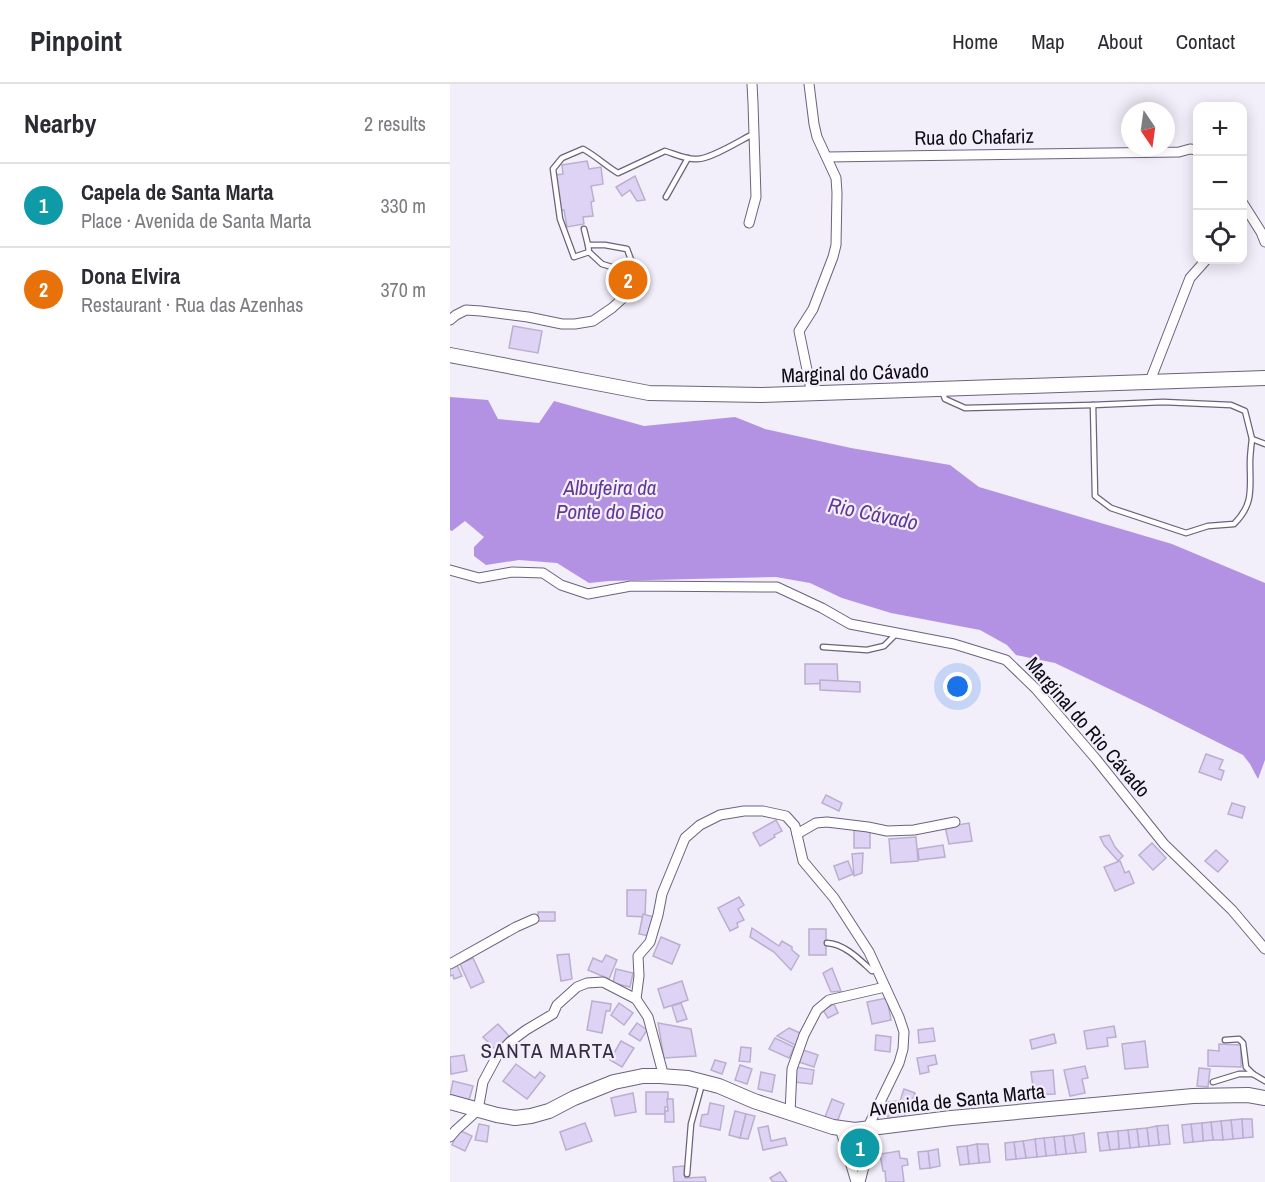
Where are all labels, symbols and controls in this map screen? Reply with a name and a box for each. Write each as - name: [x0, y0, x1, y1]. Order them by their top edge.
- text: Pinpoint: [30, 22, 122, 60]
- text: Home: [952, 27, 998, 56]
- text: Map: [1031, 27, 1065, 56]
- text: About: [1098, 27, 1143, 56]
- text: Contact: [1176, 27, 1235, 56]
- north arrow: [1121, 102, 1175, 156]
- map controls: [1193, 102, 1247, 264]
- button: +: [1193, 102, 1247, 156]
- text: Nearby: [24, 106, 96, 141]
- text: 2 results: [364, 110, 426, 137]
- street label: Rua do Chafariz: [914, 122, 1034, 151]
- button: −: [1193, 156, 1247, 210]
- text: Capela de Santa Marta: [81, 177, 274, 207]
- text: 1: [39, 192, 48, 219]
- text: 330 m: [380, 192, 426, 219]
- text: Place · Avenida de Santa Marta: [81, 207, 311, 234]
- button: locate: [1193, 210, 1247, 264]
- pin: 2: [608, 258, 648, 302]
- text: Dona Elvira: [81, 261, 180, 291]
- text: 2: [39, 276, 48, 303]
- text: 370 m: [380, 276, 426, 303]
- text: Restaurant · Rua das Azenhas: [81, 291, 303, 318]
- street label: Marginal do Cávado: [781, 356, 929, 389]
- water label: Albufeira da Ponte do Bico: [556, 473, 664, 526]
- water label: Rio Cávado: [826, 490, 921, 537]
- street label: Marginal do Rio Cávado: [1020, 651, 1157, 803]
- your location: [943, 672, 972, 701]
- district label: SANTA MARTA: [480, 1036, 616, 1065]
- street label: Avenida de Santa Marta: [867, 1077, 1046, 1122]
- pin: 1: [840, 1126, 880, 1170]

